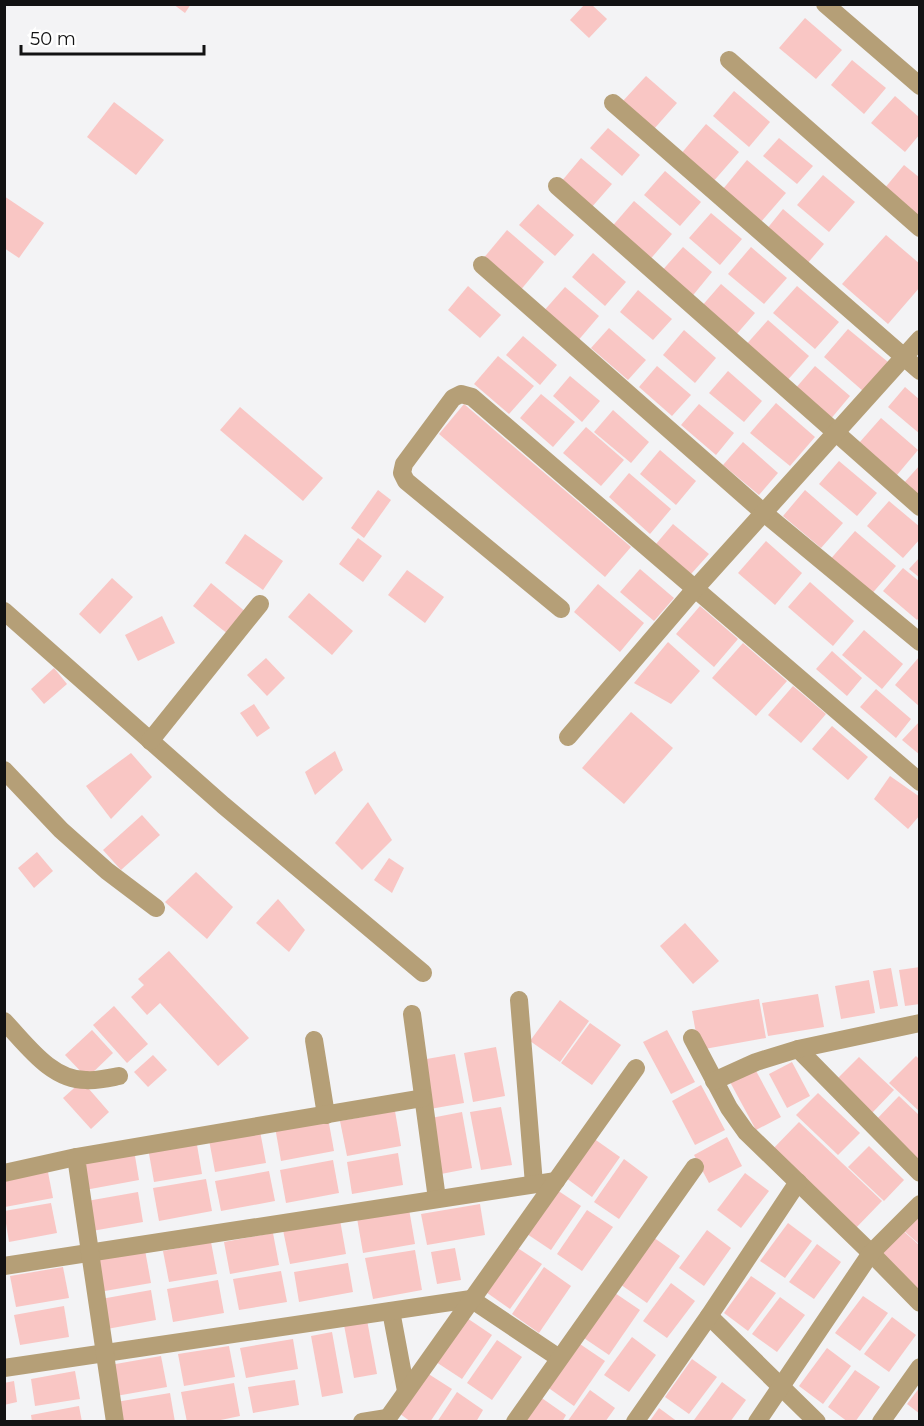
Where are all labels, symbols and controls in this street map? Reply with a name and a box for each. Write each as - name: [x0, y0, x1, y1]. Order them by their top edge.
- scale bar: [21, 18, 204, 56]
- text: 50 m: [30, 28, 76, 50]

